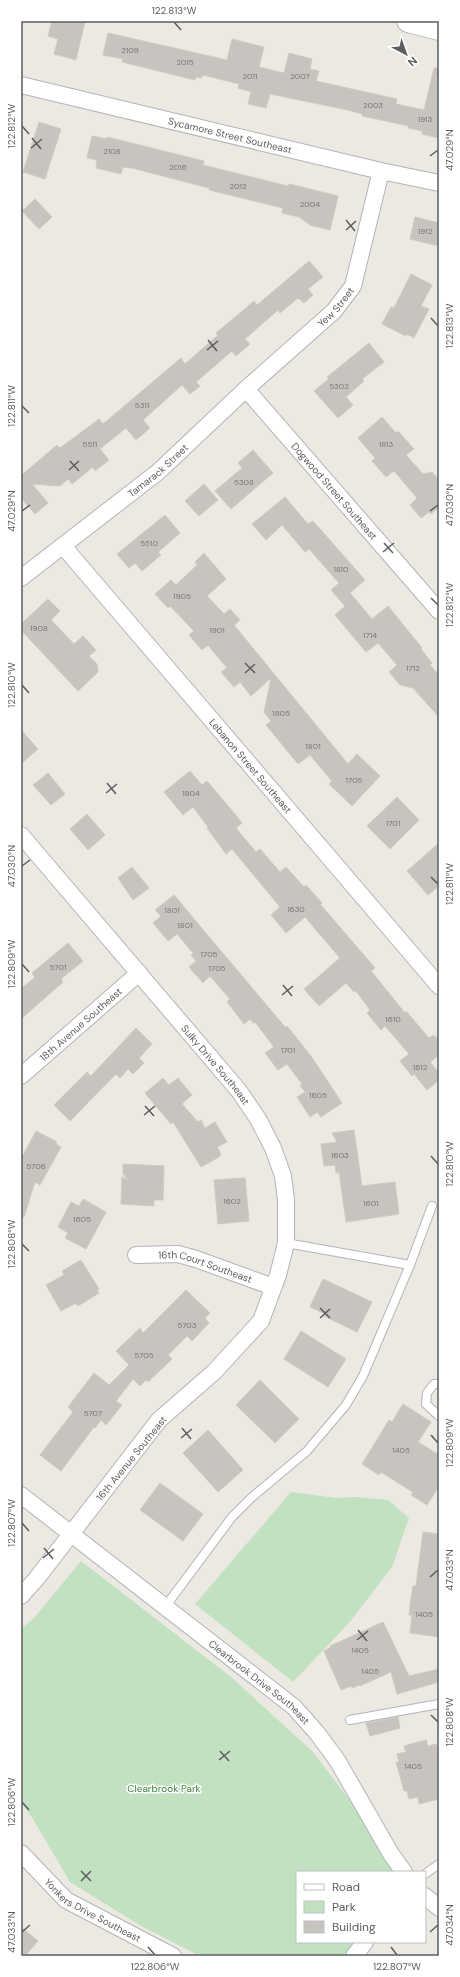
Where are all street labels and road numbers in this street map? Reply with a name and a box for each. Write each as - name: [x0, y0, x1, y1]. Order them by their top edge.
- street label: Sycamore Street Southeast: [167, 114, 293, 157]
- street label: Yew Street: [315, 284, 357, 330]
- street label: Dogwood Street Southeast: [288, 440, 380, 543]
- street label: Tamarack Street: [125, 441, 191, 500]
- street label: Lebanon Street Southeast: [206, 716, 295, 816]
- street label: 18th Avenue Southeast: [37, 985, 125, 1064]
- street label: Sulky Drive Southeast: [178, 1022, 252, 1107]
- street label: 16th Court Southeast: [158, 1248, 254, 1286]
- street label: 16th Avenue Southeast: [93, 1413, 170, 1503]
- street label: Clearbrook Drive Southeast: [206, 1637, 312, 1727]
- street label: Yonkers Drive Southeast: [42, 1876, 143, 1945]

